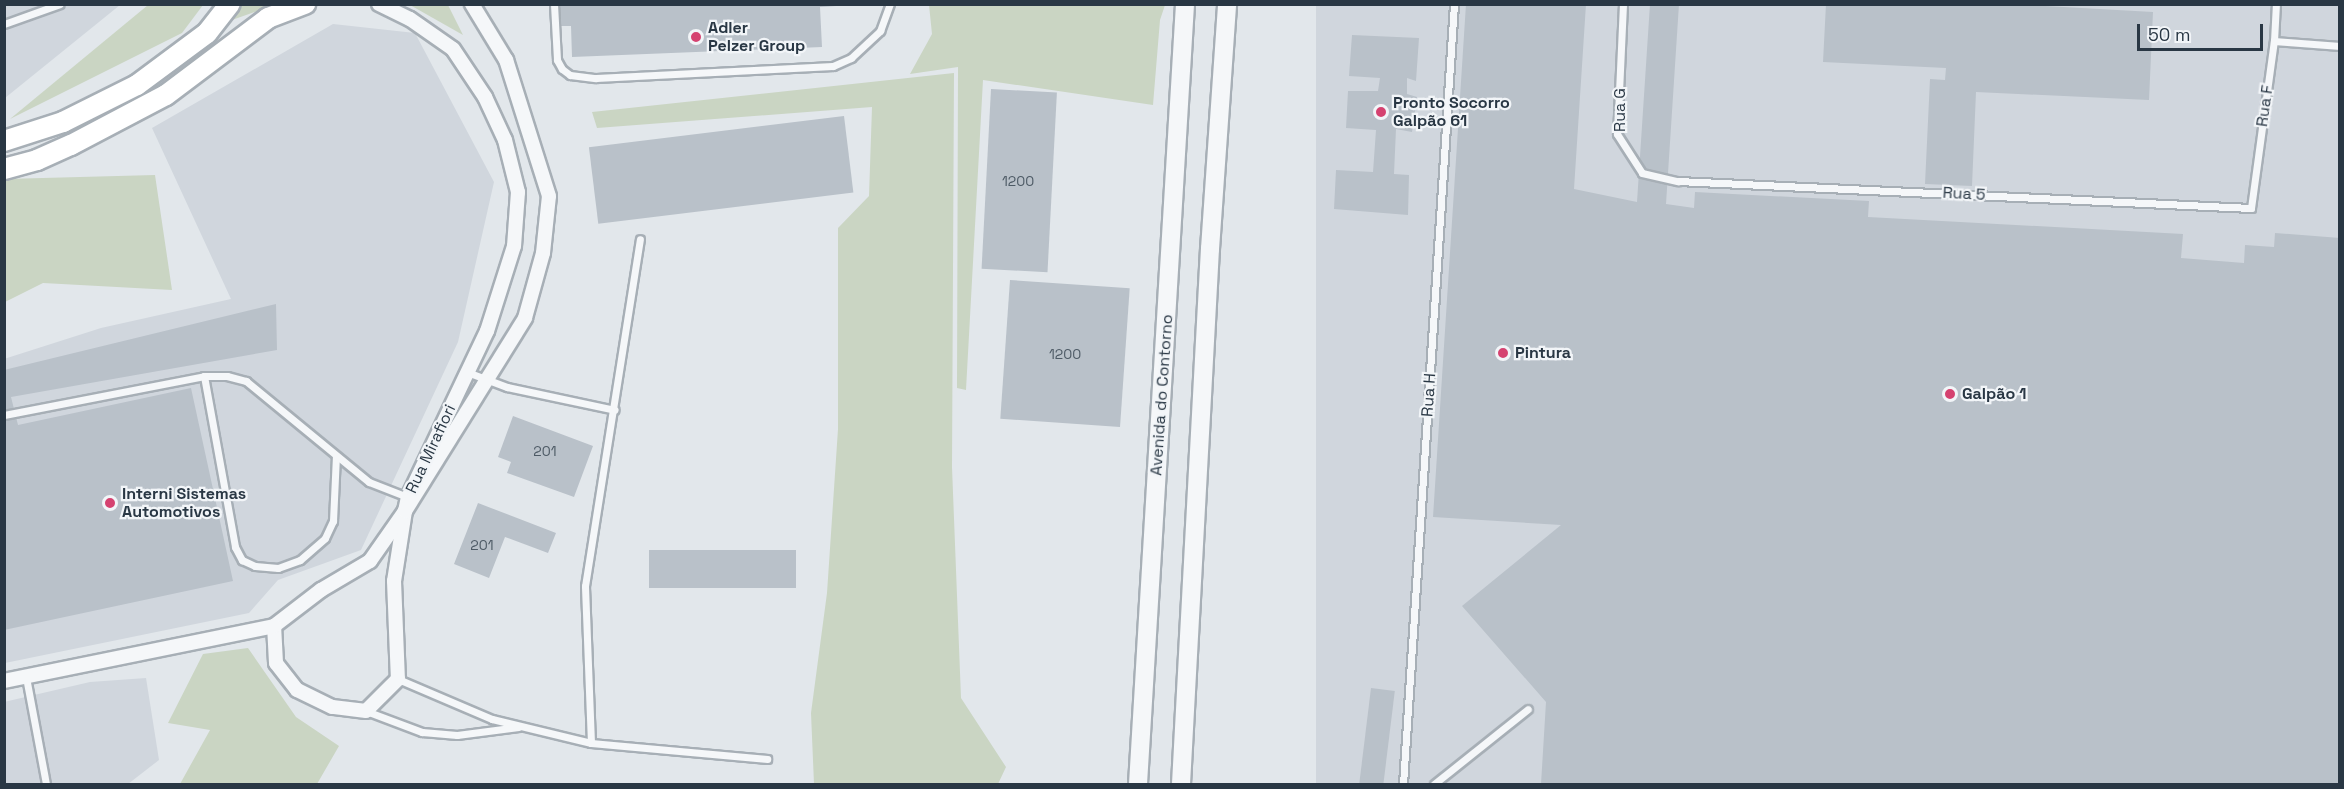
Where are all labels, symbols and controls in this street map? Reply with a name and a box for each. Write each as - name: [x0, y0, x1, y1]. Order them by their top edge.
- scale bar: [2140, 12, 2266, 50]
- place label: Adler Pelzer Group: [708, 18, 805, 56]
- text: 50 m: [2148, 23, 2190, 46]
- marker: Adler Pelzer Group: [689, 30, 703, 44]
- street label: Rua F: [2253, 84, 2277, 128]
- street label: Rua G: [1610, 88, 1630, 132]
- place label: Pronto Socorro Galpão 61: [1393, 93, 1510, 131]
- marker: Pronto Socorro Galpão 61: [1374, 105, 1388, 119]
- house number: 1200: [1002, 173, 1034, 189]
- street label: Rua 5: [1942, 183, 1986, 205]
- street label: Avenida do Contorno: [1147, 314, 1177, 476]
- place label: Pintura: [1515, 343, 1571, 363]
- house number: 1200: [1049, 346, 1081, 362]
- marker: Pintura: [1496, 346, 1510, 360]
- street label: Rua H: [1418, 373, 1440, 417]
- place label: Galpão 1: [1962, 384, 2026, 404]
- marker: Galpão 1: [1943, 387, 1957, 401]
- street label: Rua Mirafiori: [402, 402, 460, 496]
- house number: 201: [533, 443, 557, 459]
- place label: Interni Sistemas Automotivos: [122, 484, 246, 522]
- marker: Interni Sistemas Automotivos: [103, 496, 117, 510]
- house number: 201: [470, 537, 494, 553]

